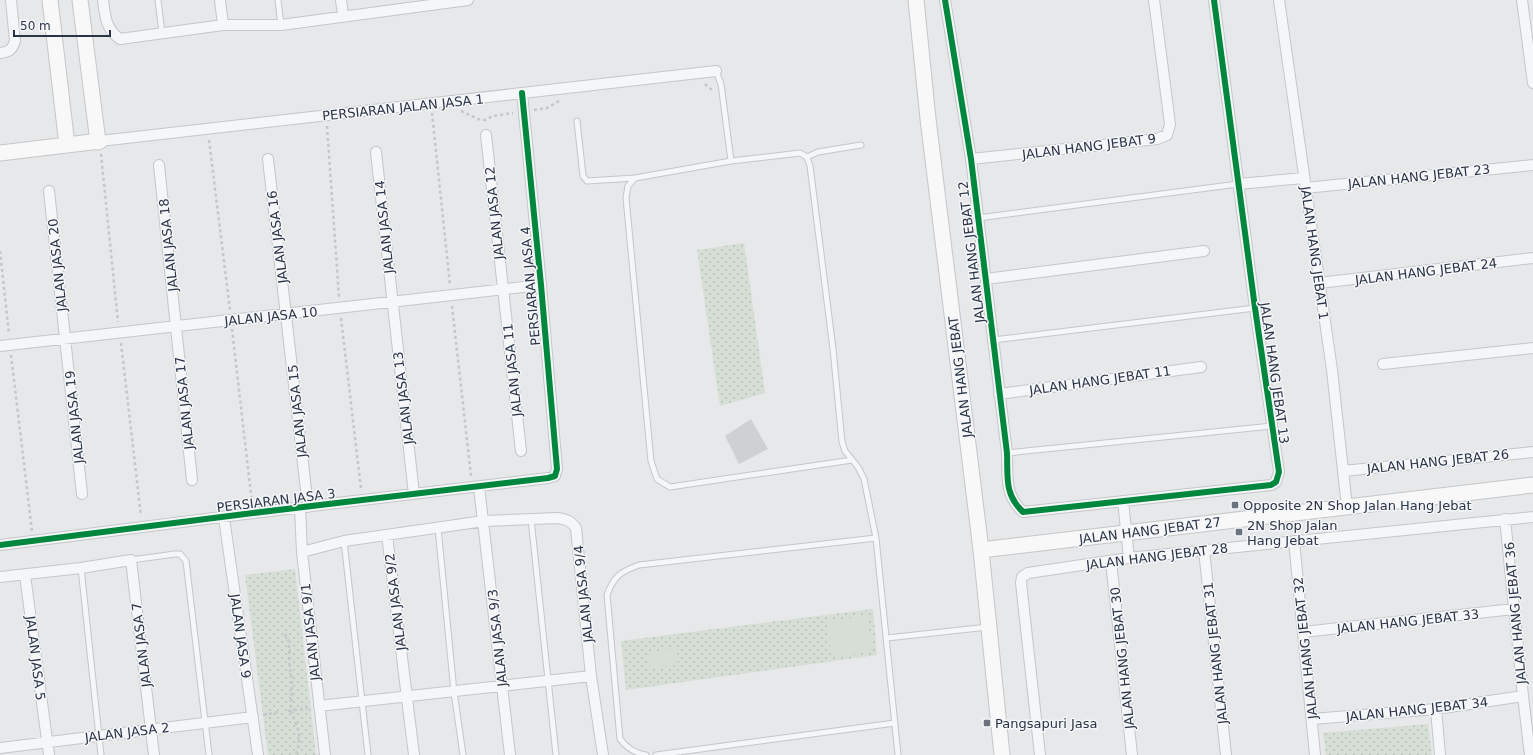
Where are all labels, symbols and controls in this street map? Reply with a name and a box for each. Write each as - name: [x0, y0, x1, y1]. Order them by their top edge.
- scale bar: [14, 12, 110, 38]
- text: 50 m: [20, 19, 51, 33]
- street label: PERSIARAN JALAN JASA 1: [322, 92, 485, 123]
- street label: JALAN HANG JEBAT 9: [1020, 131, 1157, 162]
- street label: JALAN HANG JEBAT 23: [1346, 162, 1491, 192]
- street label: JALAN JASA 12: [482, 166, 507, 261]
- street label: JALAN JASA 14: [372, 180, 397, 275]
- street label: JALAN HANG JEBAT 12: [955, 180, 988, 325]
- street label: JALAN HANG JEBAT 1: [1298, 184, 1331, 321]
- street label: JALAN JASA 16: [264, 190, 291, 285]
- street label: JALAN JASA 18: [156, 198, 181, 293]
- street label: JALAN JASA 20: [45, 218, 70, 313]
- street label: PERSIARAN JASA 4: [518, 226, 543, 346]
- street label: JALAN HANG JEBAT 24: [1353, 255, 1498, 288]
- street label: JALAN HANG JEBAT 13: [1257, 300, 1292, 445]
- street label: JALAN JASA 10: [223, 304, 318, 329]
- street label: JALAN HANG JEBAT: [946, 315, 976, 439]
- street label: JALAN JASA 11: [500, 323, 525, 418]
- street label: JALAN JASA 13: [390, 351, 417, 446]
- street label: JALAN JASA 17: [172, 356, 197, 451]
- street label: JALAN HANG JEBAT 11: [1027, 363, 1172, 398]
- street label: JALAN JASA 15: [285, 364, 310, 459]
- street label: JALAN JASA 19: [62, 370, 87, 465]
- street label: JALAN HANG JEBAT 26: [1365, 447, 1510, 477]
- street label: PERSIARAN JASA 3: [216, 486, 336, 515]
- place label: Opposite 2N Shop Jalan Hang Jebat: [1243, 498, 1472, 513]
- marker: Opposite 2N Shop Jalan Hang Jebat: [1230, 500, 1240, 510]
- street label: JALAN HANG JEBAT 27: [1077, 514, 1222, 547]
- place label: 2N Shop Jalan Hang Jebat: [1247, 518, 1338, 548]
- marker: 2N Shop Jalan Hang Jebat: [1234, 527, 1244, 537]
- street label: JALAN HANG JEBAT 28: [1084, 540, 1229, 573]
- street label: JALAN HANG JEBAT 36: [1502, 541, 1529, 686]
- street label: JALAN JASA 9/4: [571, 545, 596, 644]
- street label: JALAN JASA 9/2: [382, 553, 409, 652]
- street label: JALAN HANG JEBAT 32: [1291, 576, 1321, 721]
- street label: JALAN HANG JEBAT 31: [1201, 581, 1231, 726]
- street label: JALAN JASA 9/1: [298, 583, 323, 682]
- street label: JALAN HANG JEBAT 30: [1108, 586, 1138, 731]
- street label: JALAN JASA 9/3: [485, 589, 510, 688]
- street label: JALAN JASA 9: [227, 592, 254, 679]
- street label: JALAN JASA 7: [129, 602, 154, 689]
- street label: JALAN HANG JEBAT 33: [1335, 607, 1480, 637]
- street label: JALAN JASA 5: [23, 614, 48, 701]
- street label: JALAN HANG JEBAT 34: [1344, 695, 1489, 725]
- place label: Pangsapuri Jasa: [995, 716, 1098, 731]
- marker: Pangsapuri Jasa: [982, 718, 992, 728]
- street label: JALAN JASA 2: [83, 720, 170, 745]

